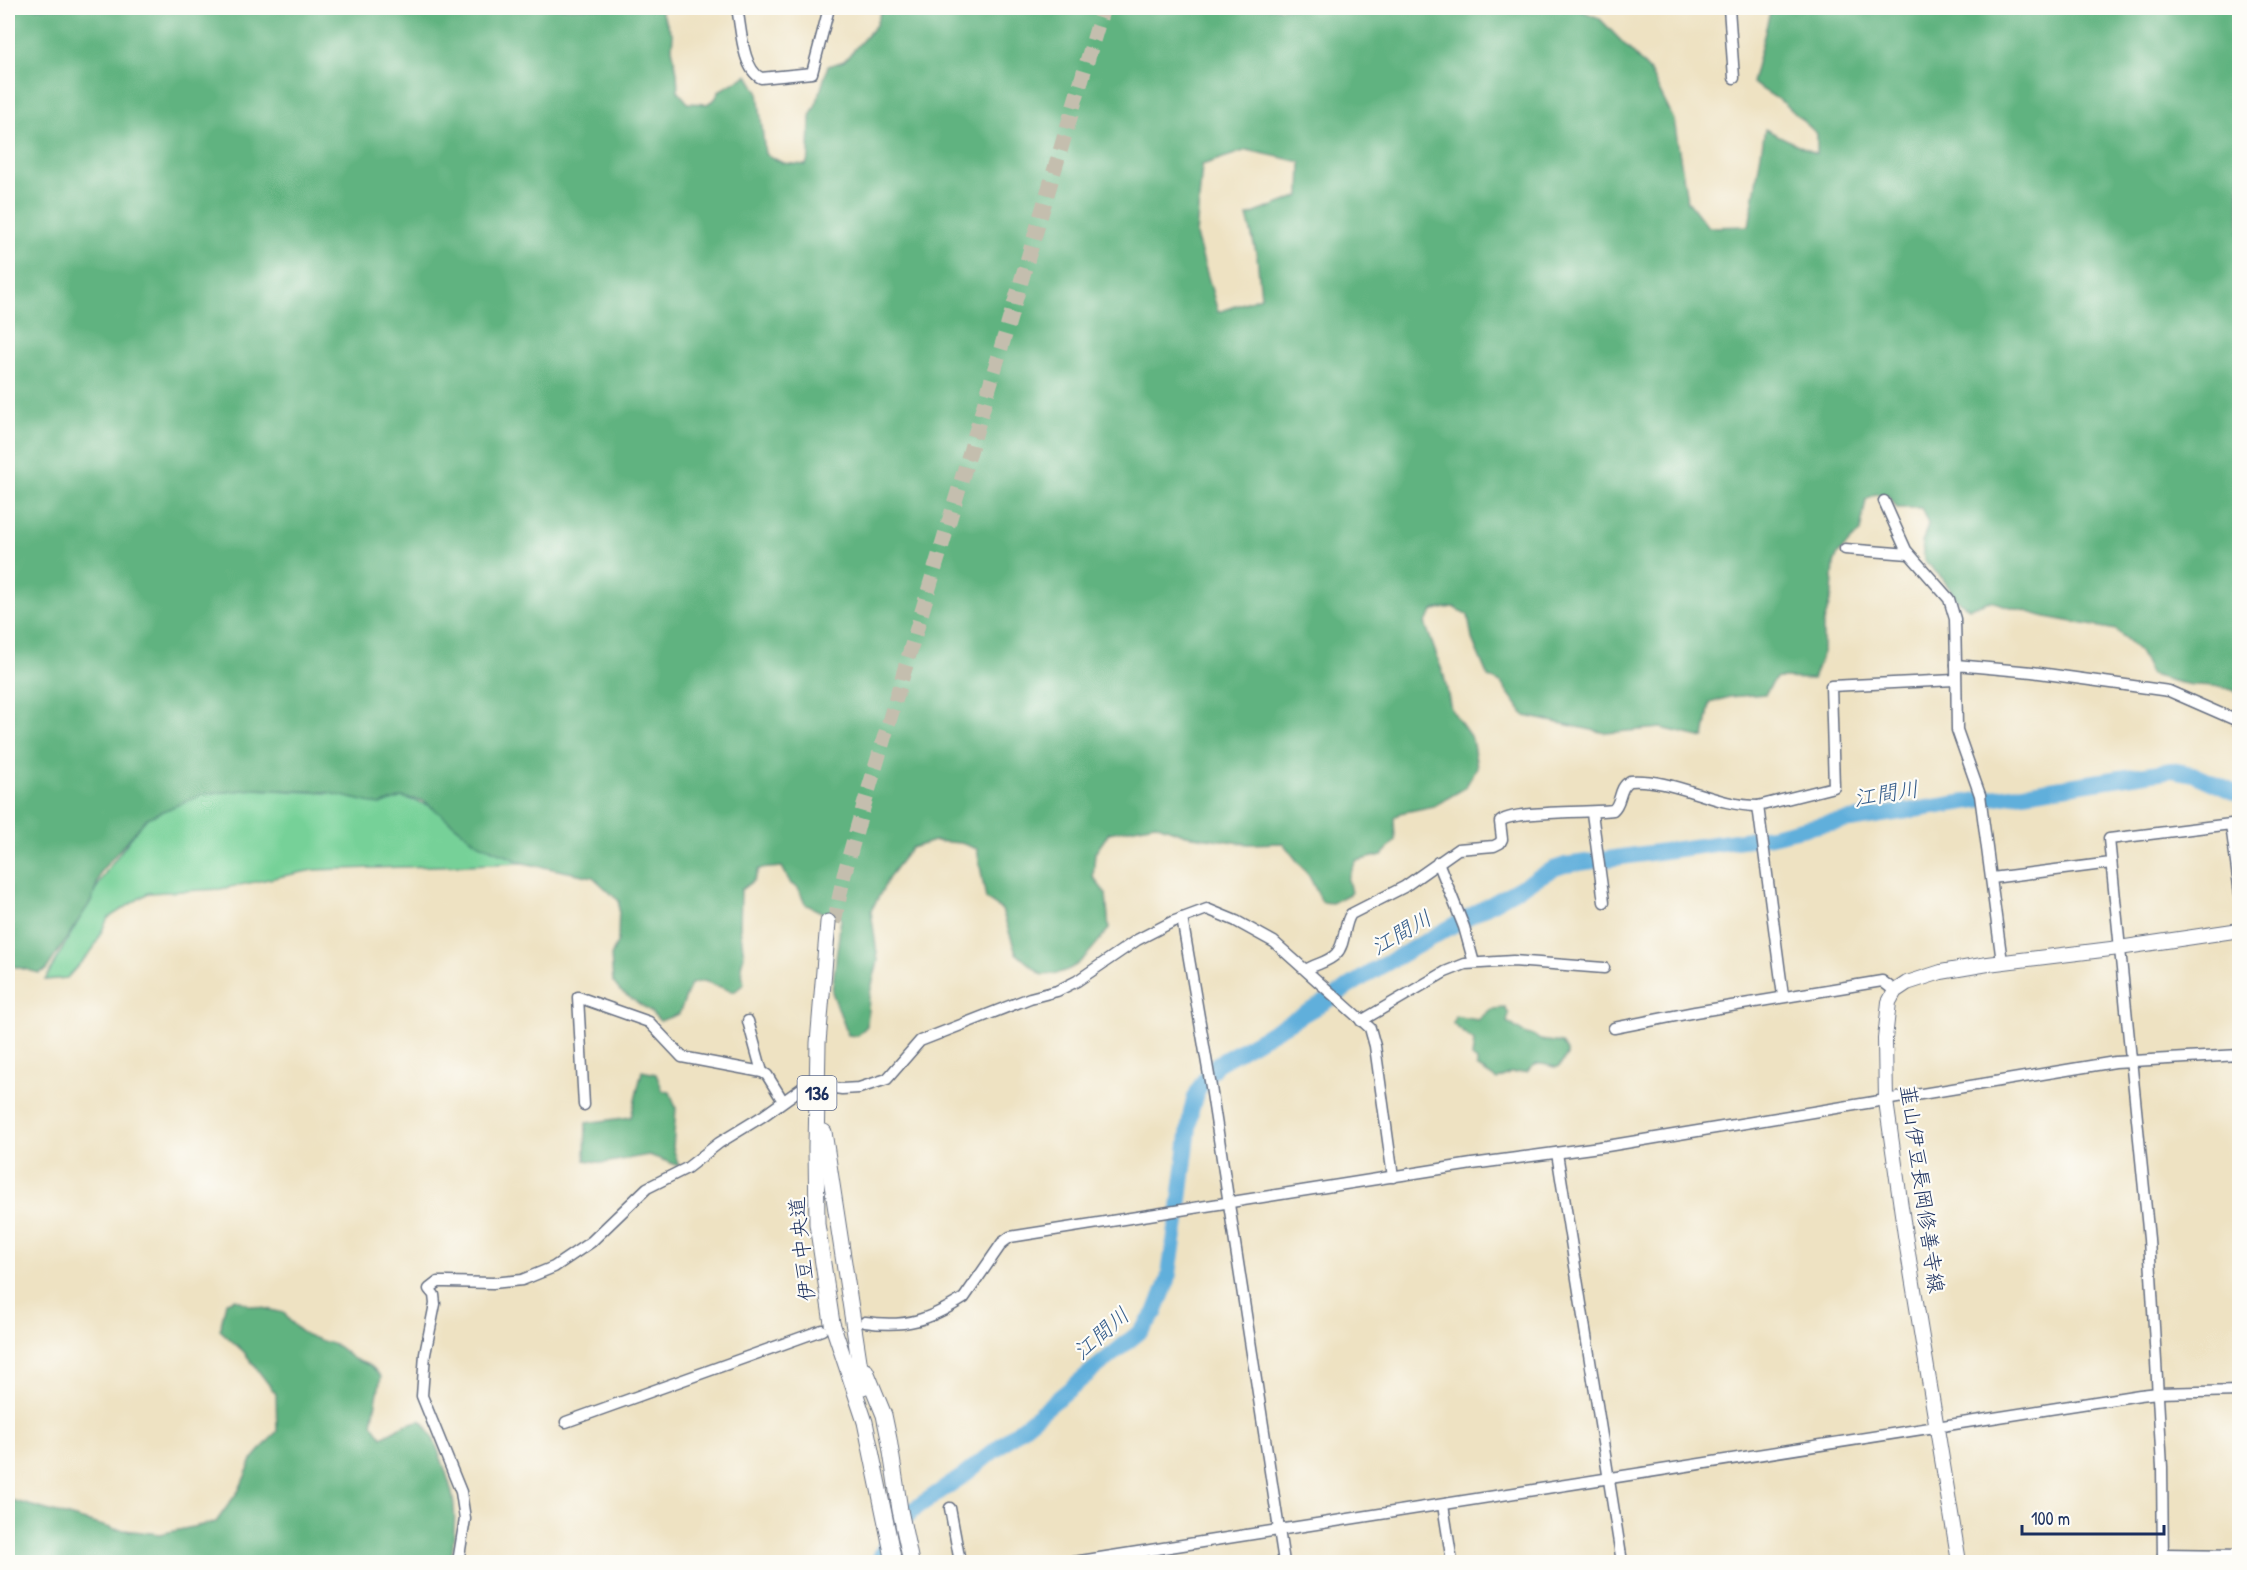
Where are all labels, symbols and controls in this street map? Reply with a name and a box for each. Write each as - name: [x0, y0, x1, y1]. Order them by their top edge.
- water label: 江間川: [1851, 773, 1921, 813]
- water label: 江間川: [1365, 903, 1437, 961]
- road number: 136: [798, 1076, 836, 1110]
- street label: 韮山伊豆長岡修善寺線: [1894, 1083, 1951, 1295]
- street label: 伊豆中央道: [782, 1195, 821, 1303]
- water label: 江間川: [1066, 1300, 1136, 1366]
- scale bar: [2022, 1498, 2164, 1536]
- text: 100 m: [2031, 1506, 2070, 1531]

